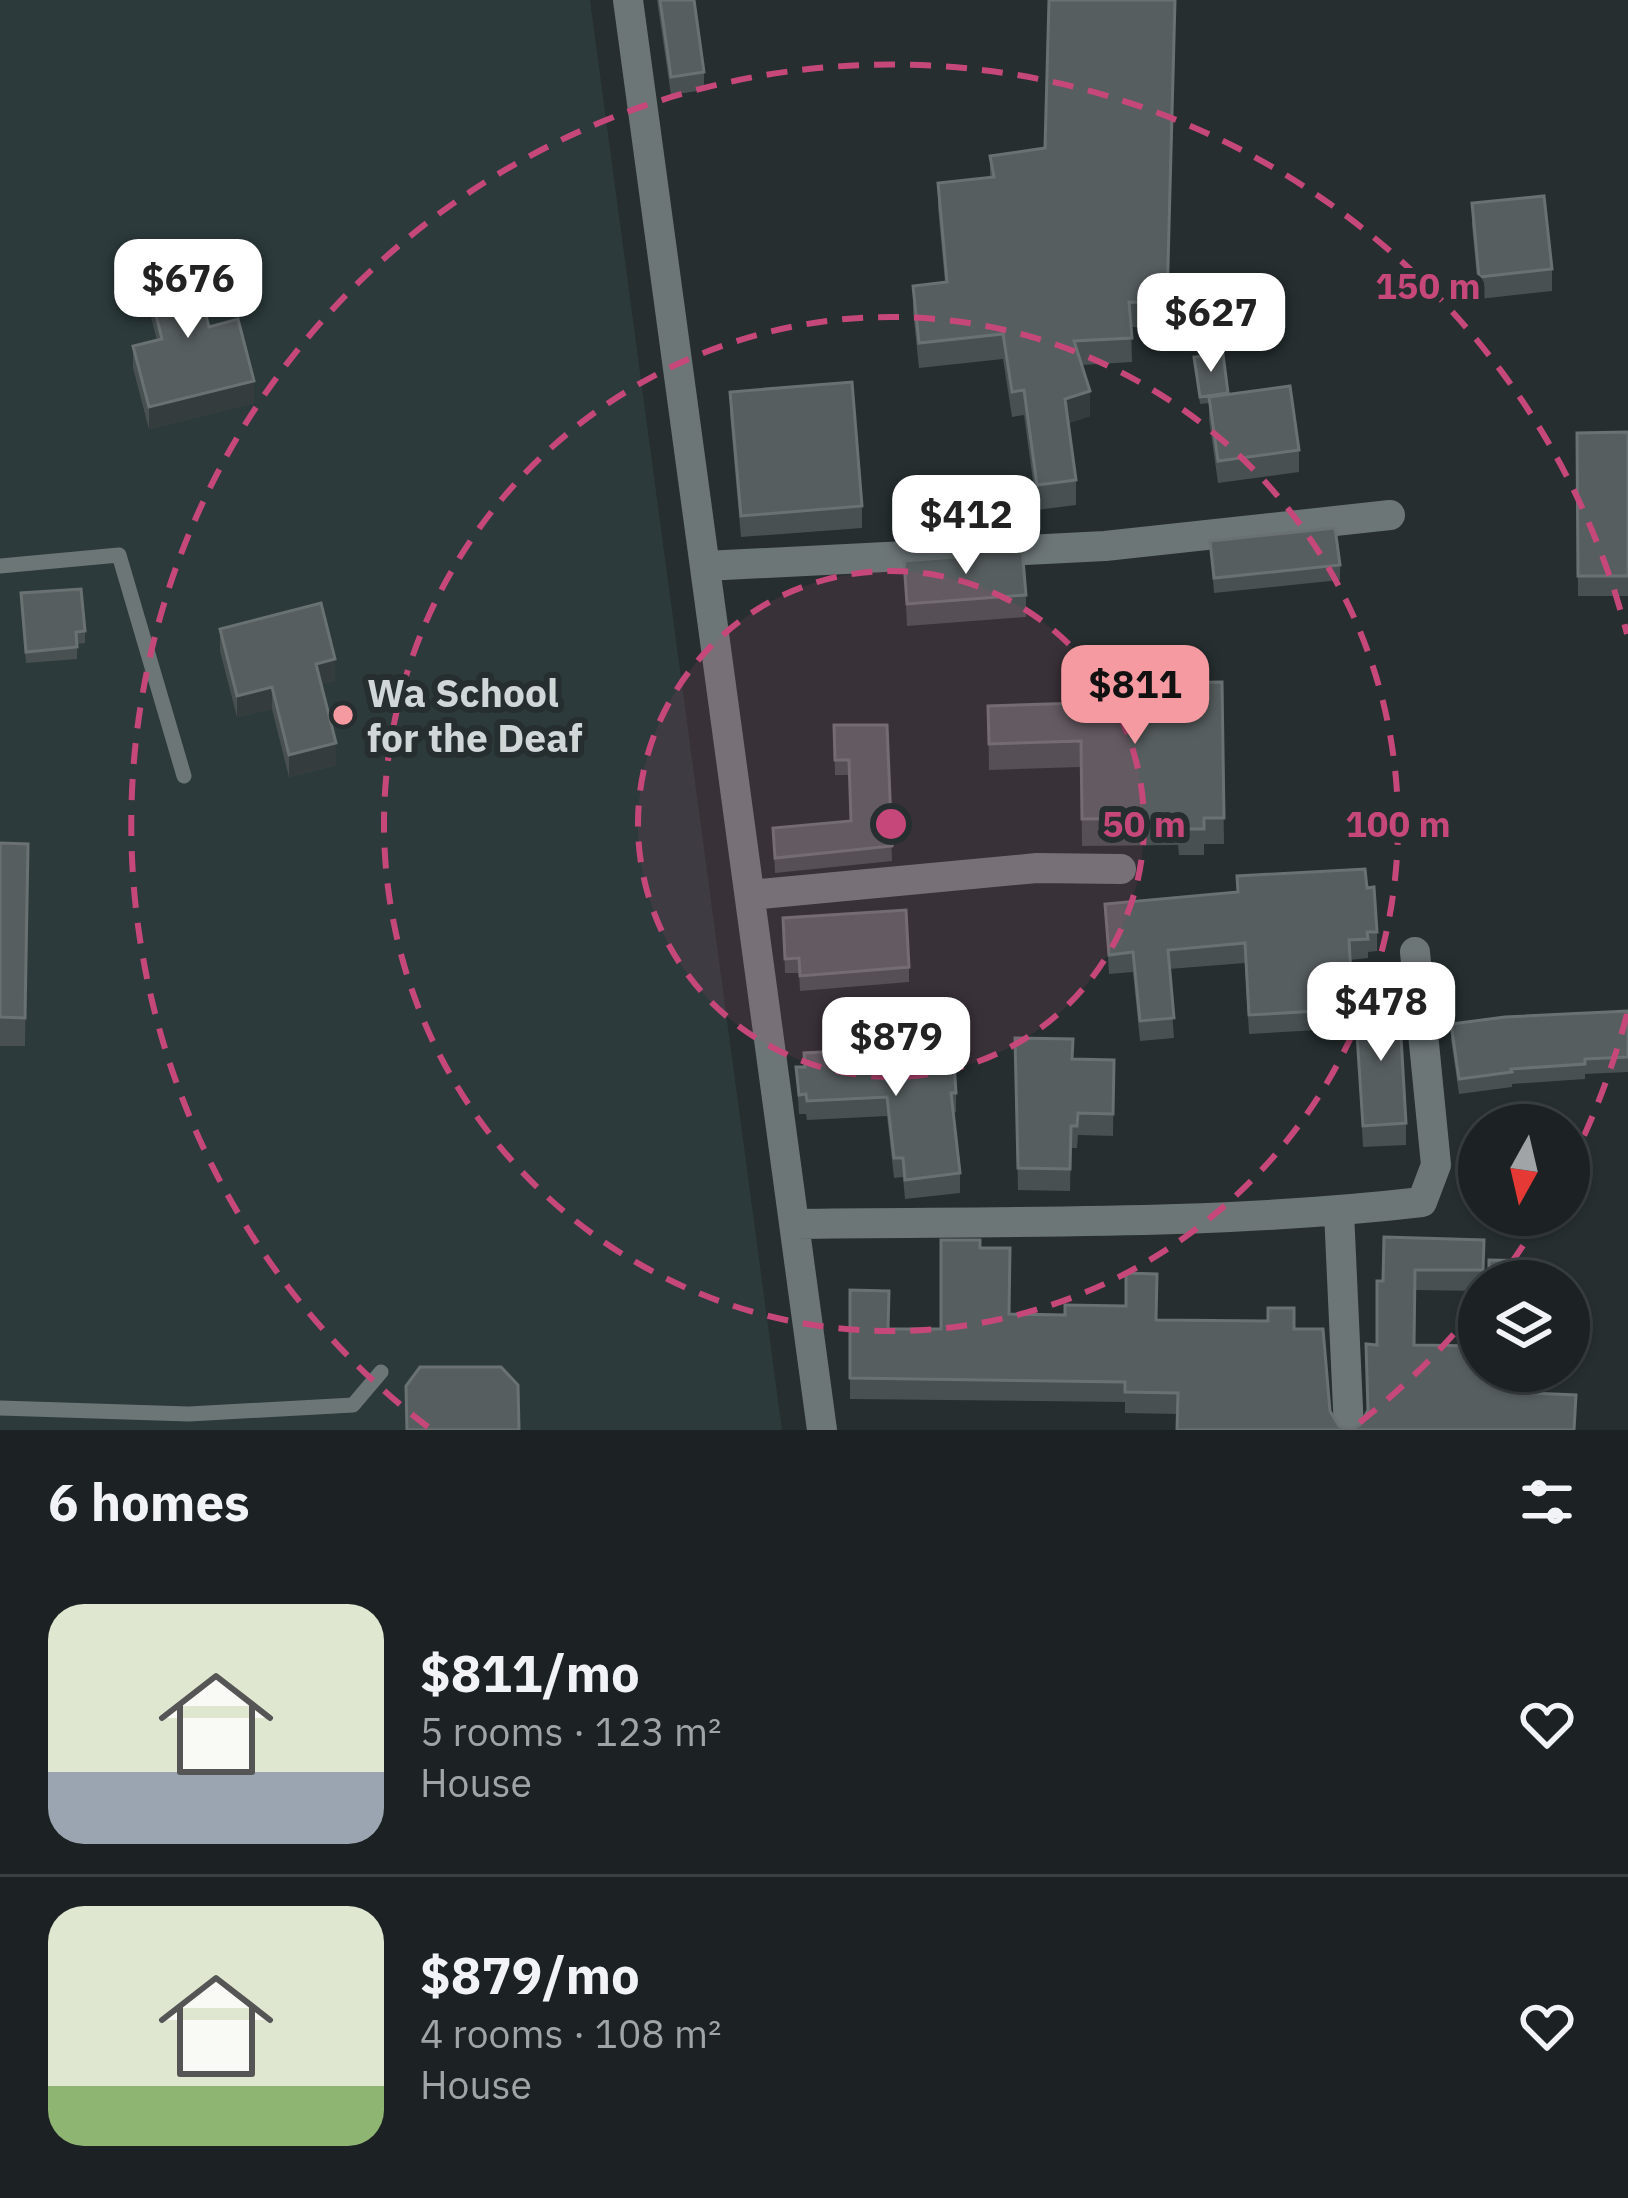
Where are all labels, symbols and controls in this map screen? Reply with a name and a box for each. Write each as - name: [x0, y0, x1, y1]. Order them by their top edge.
- pin: $676: [117, 239, 259, 341]
- text: $676: [141, 252, 235, 303]
- text: 150 m: [1375, 262, 1481, 309]
- pin: $627: [1140, 273, 1282, 375]
- text: $627: [1164, 286, 1258, 337]
- pin: $412: [895, 475, 1037, 577]
- text: $412: [919, 488, 1013, 539]
- pin: $811: [1064, 645, 1206, 747]
- text: $811: [1088, 658, 1182, 709]
- place label: Wa School for the Deaf: [367, 667, 583, 763]
- marker: Wa School for the Deaf: [330, 702, 356, 728]
- text: 50 m: [1102, 800, 1186, 847]
- text: 100 m: [1345, 800, 1451, 847]
- centre of rings: [870, 803, 912, 845]
- pin: $478: [1310, 962, 1452, 1064]
- text: $478: [1334, 975, 1428, 1026]
- pin: $879: [825, 997, 967, 1099]
- text: $879: [849, 1010, 943, 1061]
- north arrow: [1458, 1104, 1590, 1236]
- map controls: [1458, 1104, 1590, 1392]
- button: layers: [1458, 1260, 1590, 1392]
- text: 6 homes: [48, 1469, 250, 1535]
- icon: filters: [1514, 1469, 1580, 1535]
- text: $811/mo: [420, 1640, 640, 1706]
- icon: home: [144, 1652, 288, 1796]
- icon: heart: [1514, 1691, 1580, 1757]
- text: 5 rooms · 123 m²: [420, 1706, 722, 1757]
- text: House: [420, 1757, 532, 1808]
- text: $879/mo: [420, 1942, 640, 2008]
- icon: home: [144, 1954, 288, 2098]
- icon: heart: [1514, 1993, 1580, 2059]
- text: 4 rooms · 108 m²: [420, 2008, 722, 2059]
- text: House: [420, 2059, 532, 2110]

